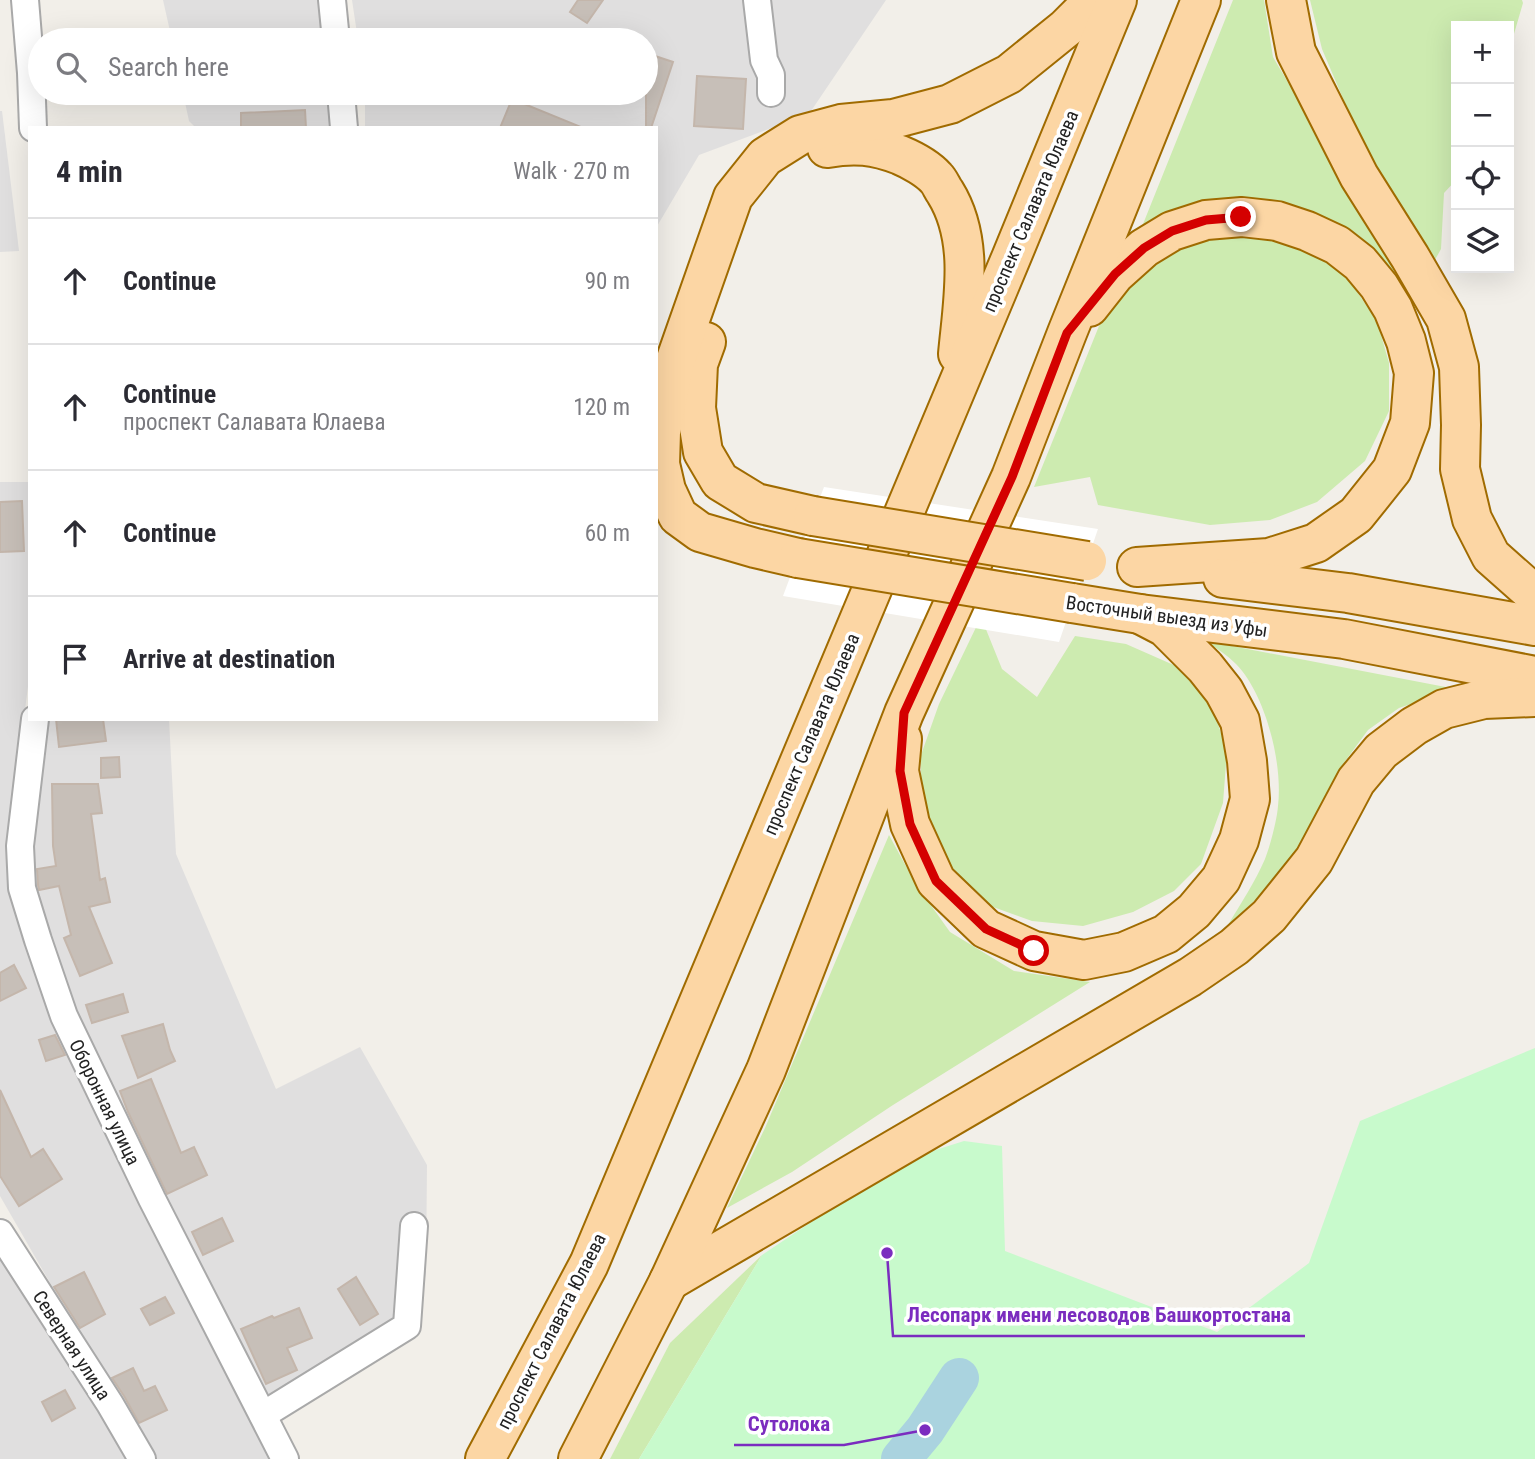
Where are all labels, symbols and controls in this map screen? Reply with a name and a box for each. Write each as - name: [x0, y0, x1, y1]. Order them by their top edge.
- map controls: [1451, 21, 1514, 273]
- button: +: [1451, 21, 1514, 84]
- search box: [28, 28, 658, 105]
- icon: search: [52, 48, 90, 86]
- text: Search here: [108, 52, 229, 82]
- button: −: [1451, 84, 1514, 147]
- street label: проспект Салавата Юлаева: [978, 107, 1083, 315]
- button: locate: [1451, 147, 1514, 210]
- text: 4 min: [56, 154, 123, 189]
- text: Walk · 270 m: [513, 158, 630, 185]
- route end: [1225, 201, 1256, 232]
- button: layers: [1451, 210, 1514, 273]
- icon: ahead: [56, 262, 94, 300]
- text: Continue: [123, 266, 216, 296]
- text: 90 m: [585, 268, 630, 295]
- text: Continue: [123, 379, 216, 409]
- icon: ahead: [56, 388, 94, 426]
- text: 120 m: [573, 394, 630, 421]
- text: проспект Салавата Юлаева: [123, 409, 385, 436]
- icon: ahead: [56, 514, 94, 552]
- text: Continue: [123, 518, 216, 548]
- text: 60 m: [585, 520, 630, 547]
- street label: Восточный выезд из Уфы: [1065, 591, 1269, 642]
- street label: проспект Салавата Юлаева: [759, 630, 864, 838]
- icon: arrive: [56, 640, 94, 678]
- text: Arrive at destination: [123, 644, 335, 674]
- route start: [1018, 935, 1049, 966]
- street label: Оборонная улица: [64, 1036, 145, 1169]
- street label: проспект Салавата Юлаева: [492, 1229, 611, 1433]
- street label: Северная улица: [28, 1286, 115, 1404]
- callout: Лесопарк имени лесоводов Башкортостана: [893, 1294, 1305, 1336]
- text: Лесопарк имени лесоводов Башкортостана: [907, 1303, 1291, 1327]
- callout: Сутолока: [734, 1403, 844, 1445]
- text: Сутолока: [748, 1412, 830, 1436]

